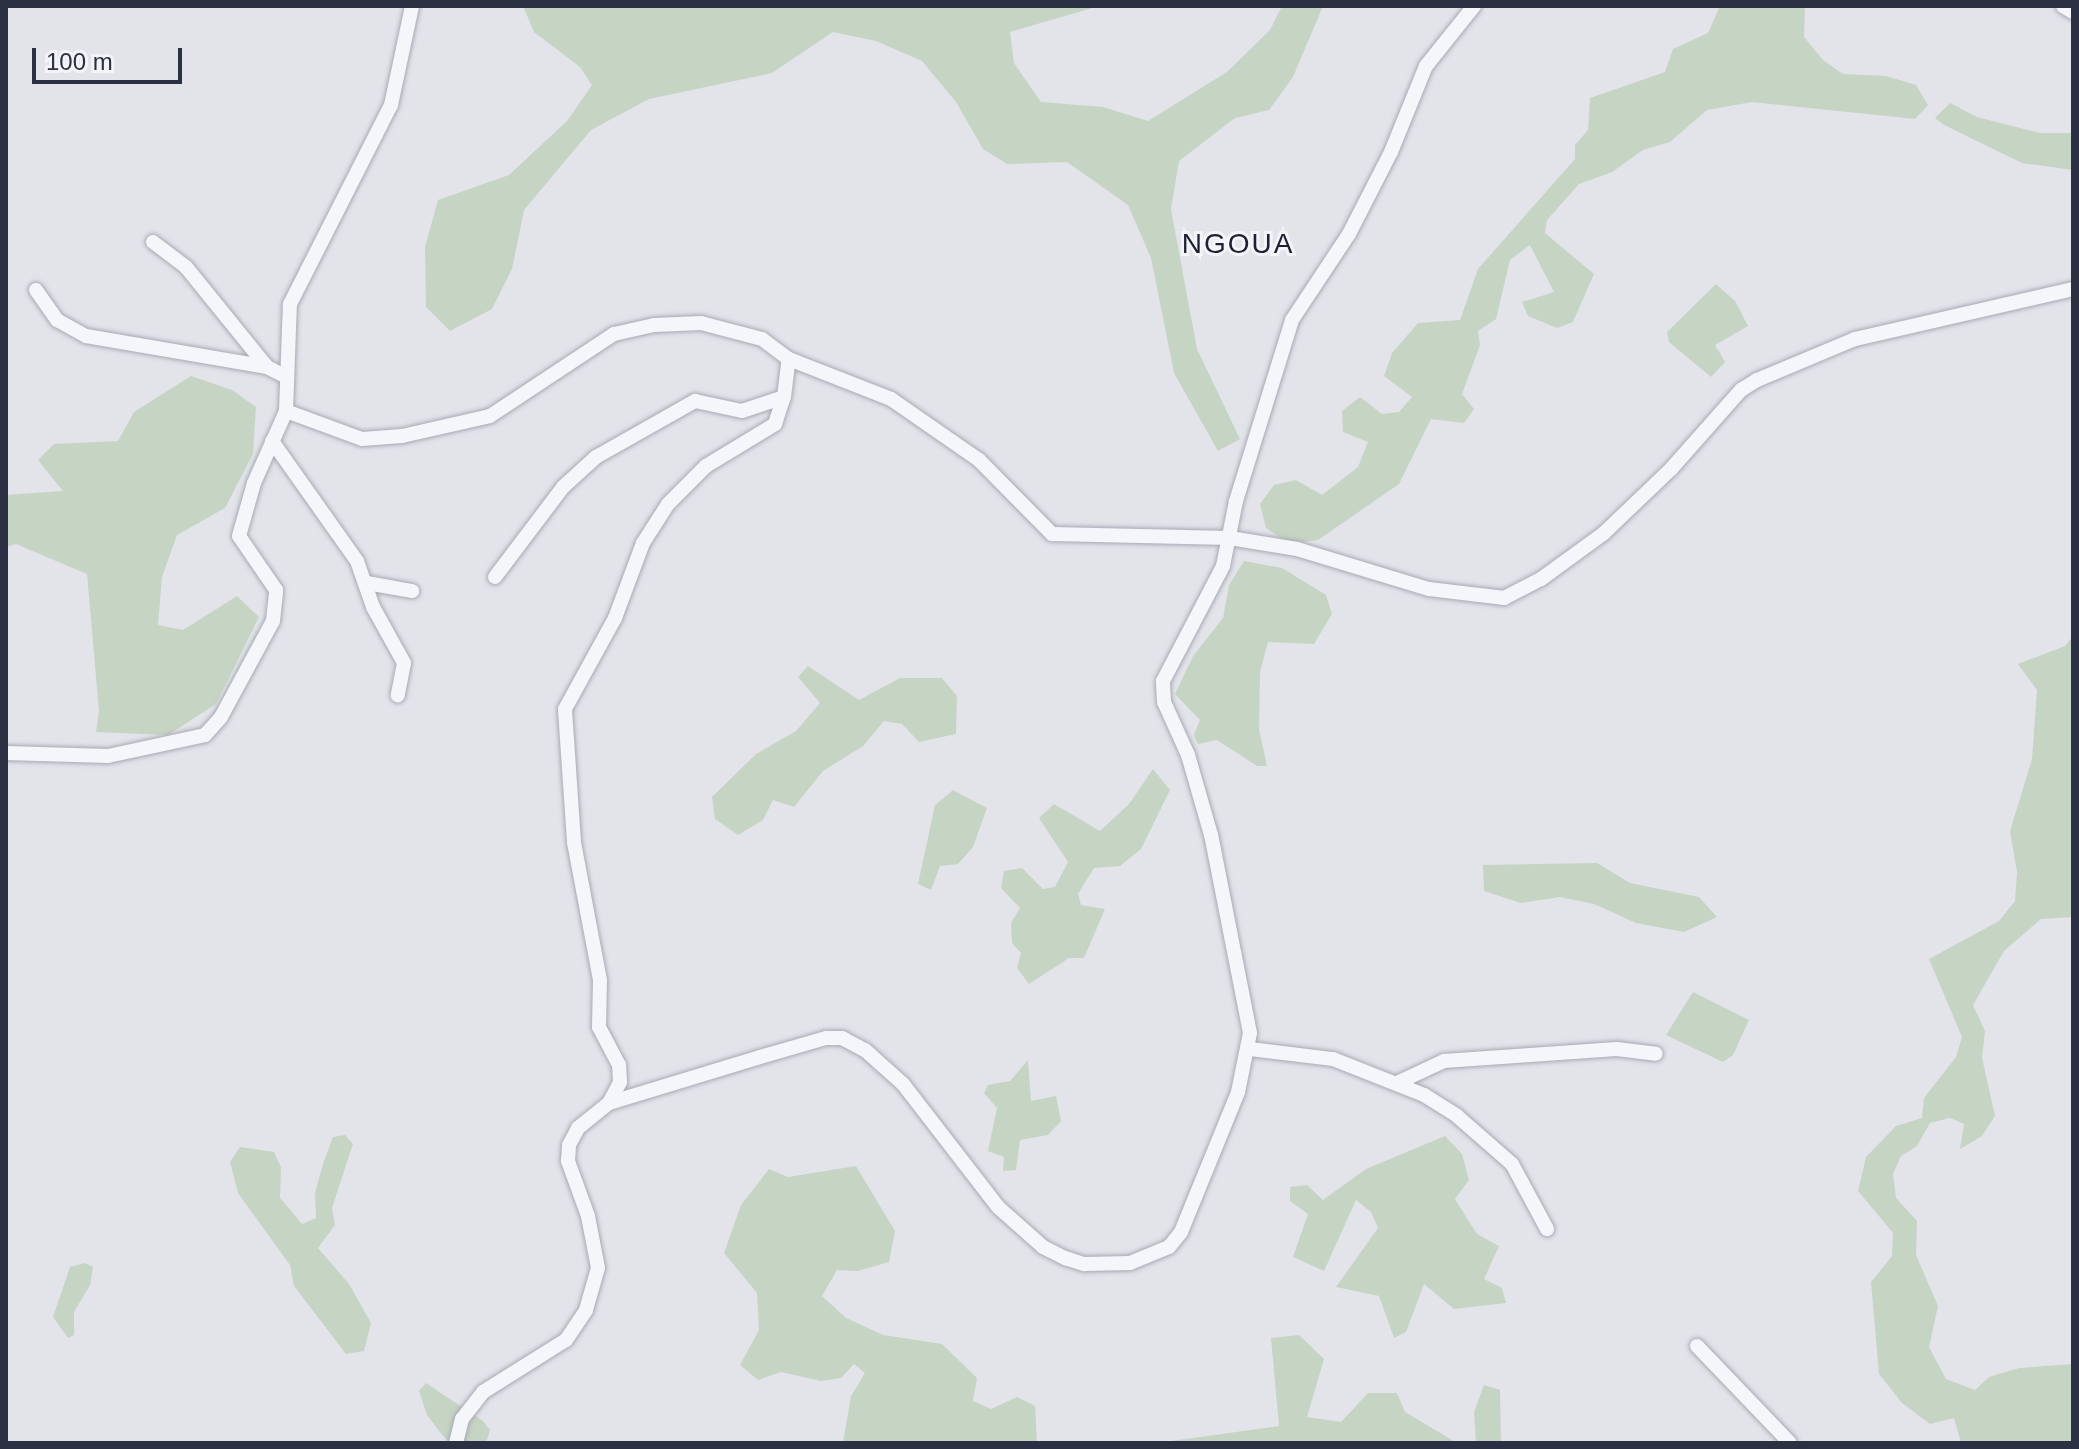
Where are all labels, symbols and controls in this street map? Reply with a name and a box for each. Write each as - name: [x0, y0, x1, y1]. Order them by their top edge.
- scale bar: [36, 32, 186, 82]
- text: 100 m: [46, 48, 113, 75]
- district label: NGOUA: [1182, 227, 1294, 261]

